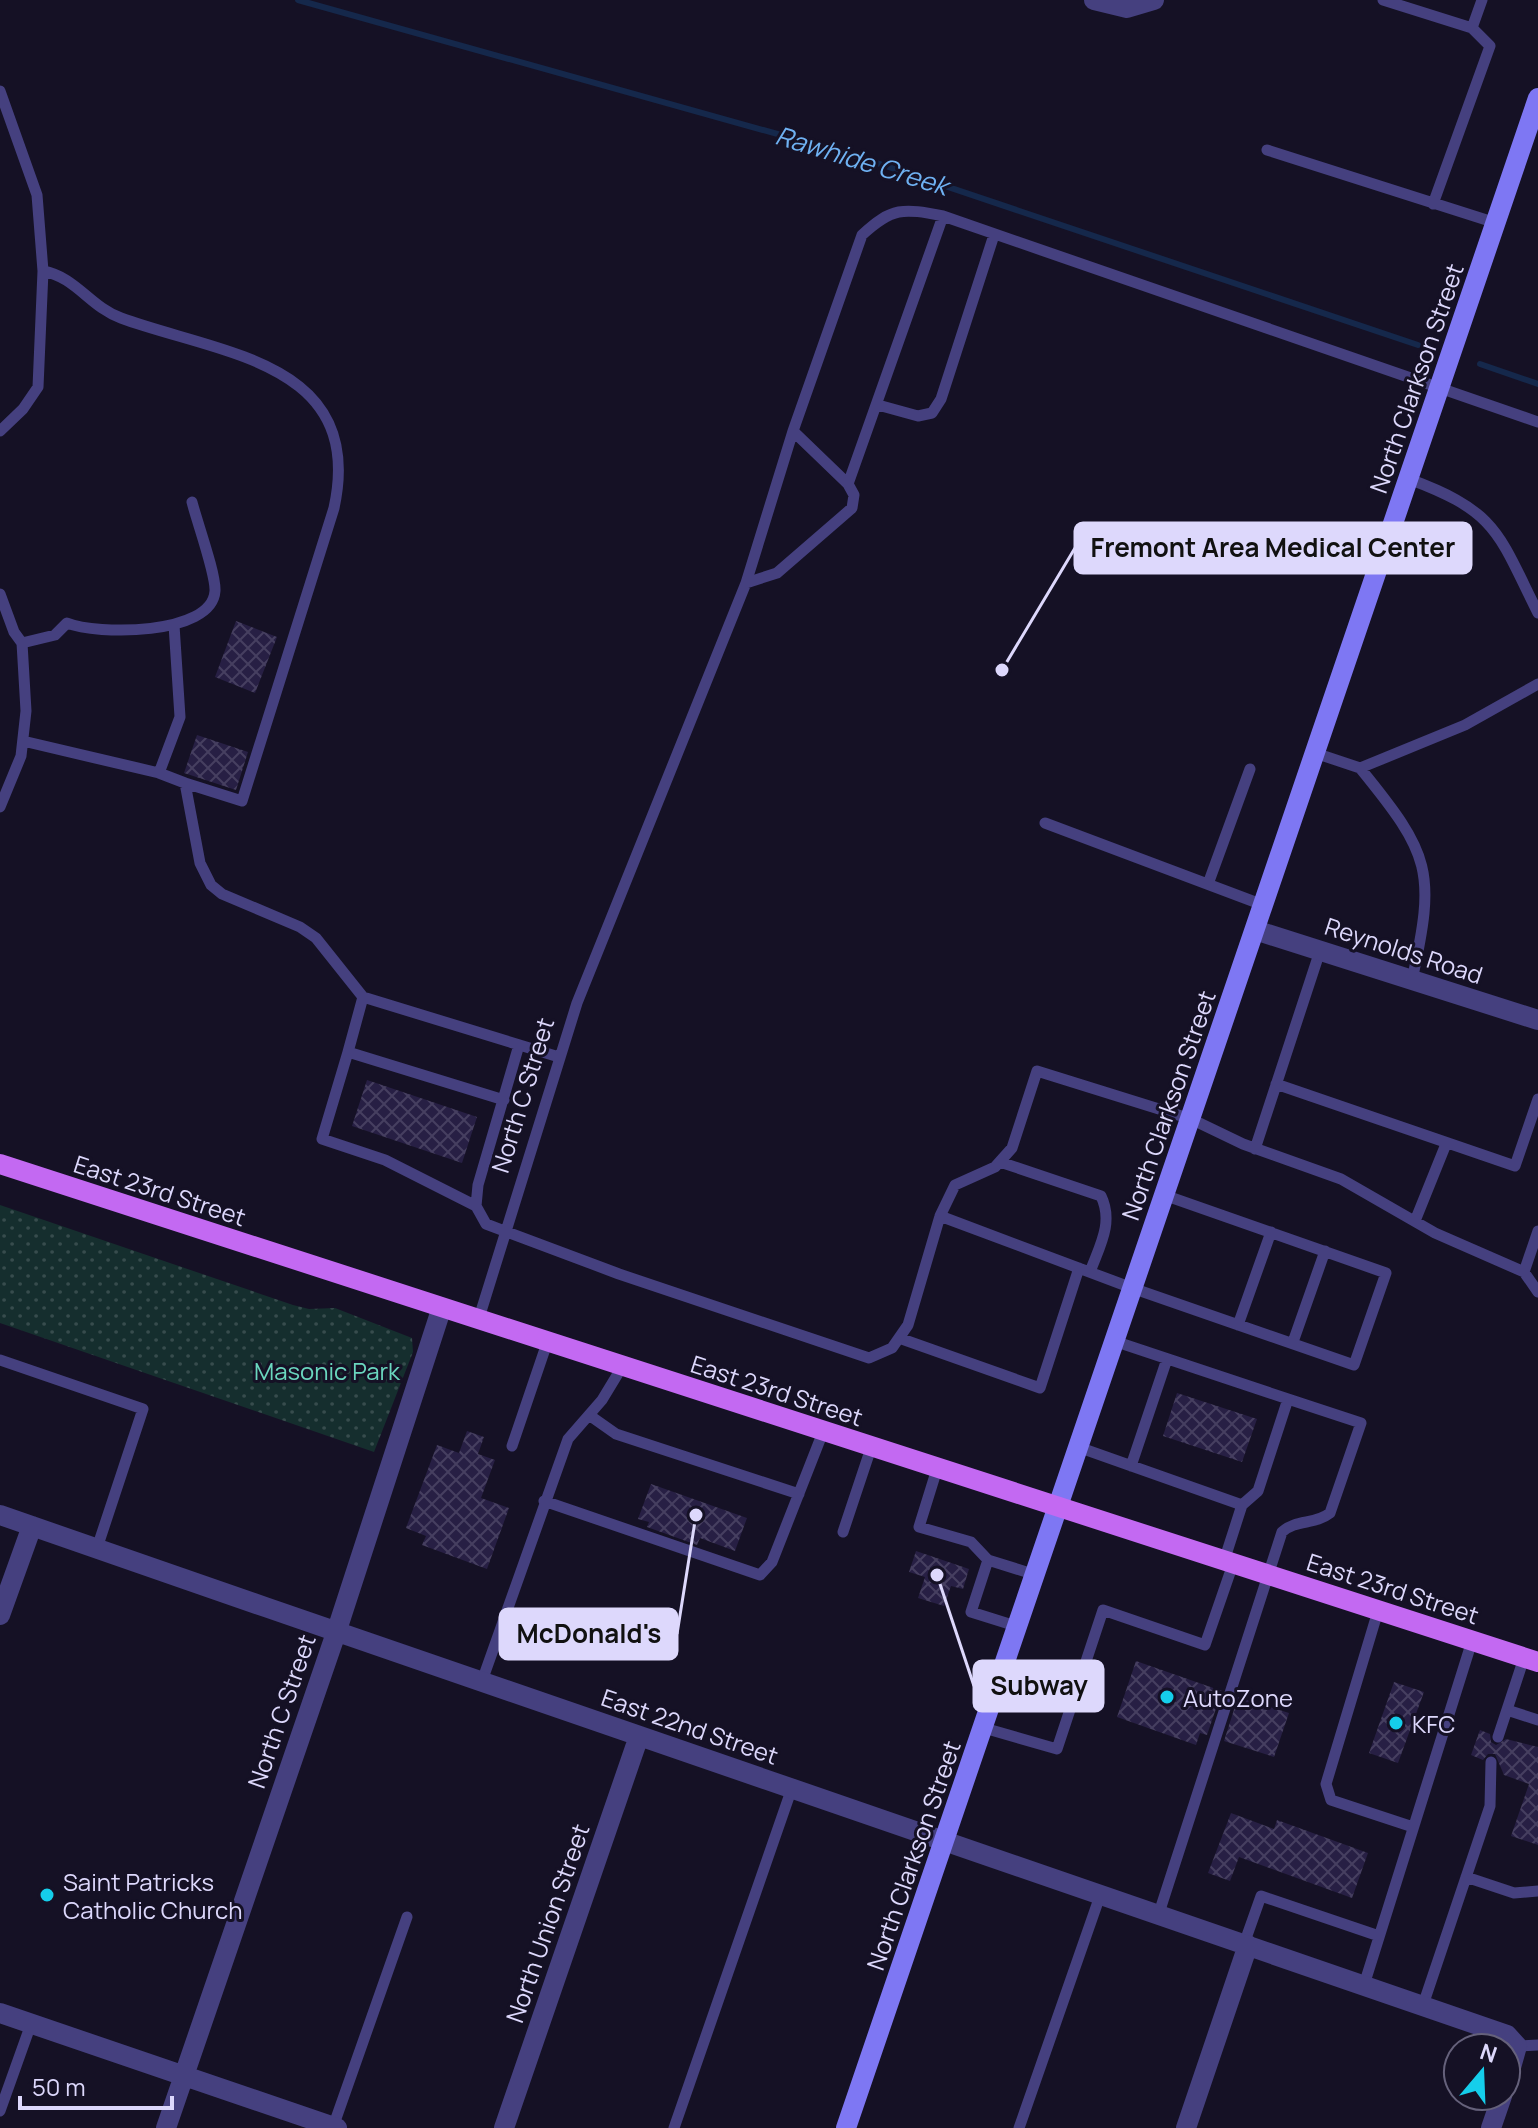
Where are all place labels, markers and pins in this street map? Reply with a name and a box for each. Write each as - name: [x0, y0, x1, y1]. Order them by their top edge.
- callout: Fremont Area Medical Center: [1075, 523, 1471, 573]
- callout: McDonald's: [500, 1609, 677, 1659]
- callout: Subway: [974, 1661, 1103, 1711]
- place label: AutoZone: [1183, 1681, 1293, 1714]
- marker: AutoZone: [1158, 1688, 1176, 1706]
- place label: KFC: [1412, 1707, 1456, 1740]
- marker: KFC: [1387, 1714, 1405, 1732]
- place label: Saint Patricks Catholic Church: [63, 1865, 243, 1926]
- marker: Saint Patricks Catholic Church: [38, 1886, 56, 1904]

